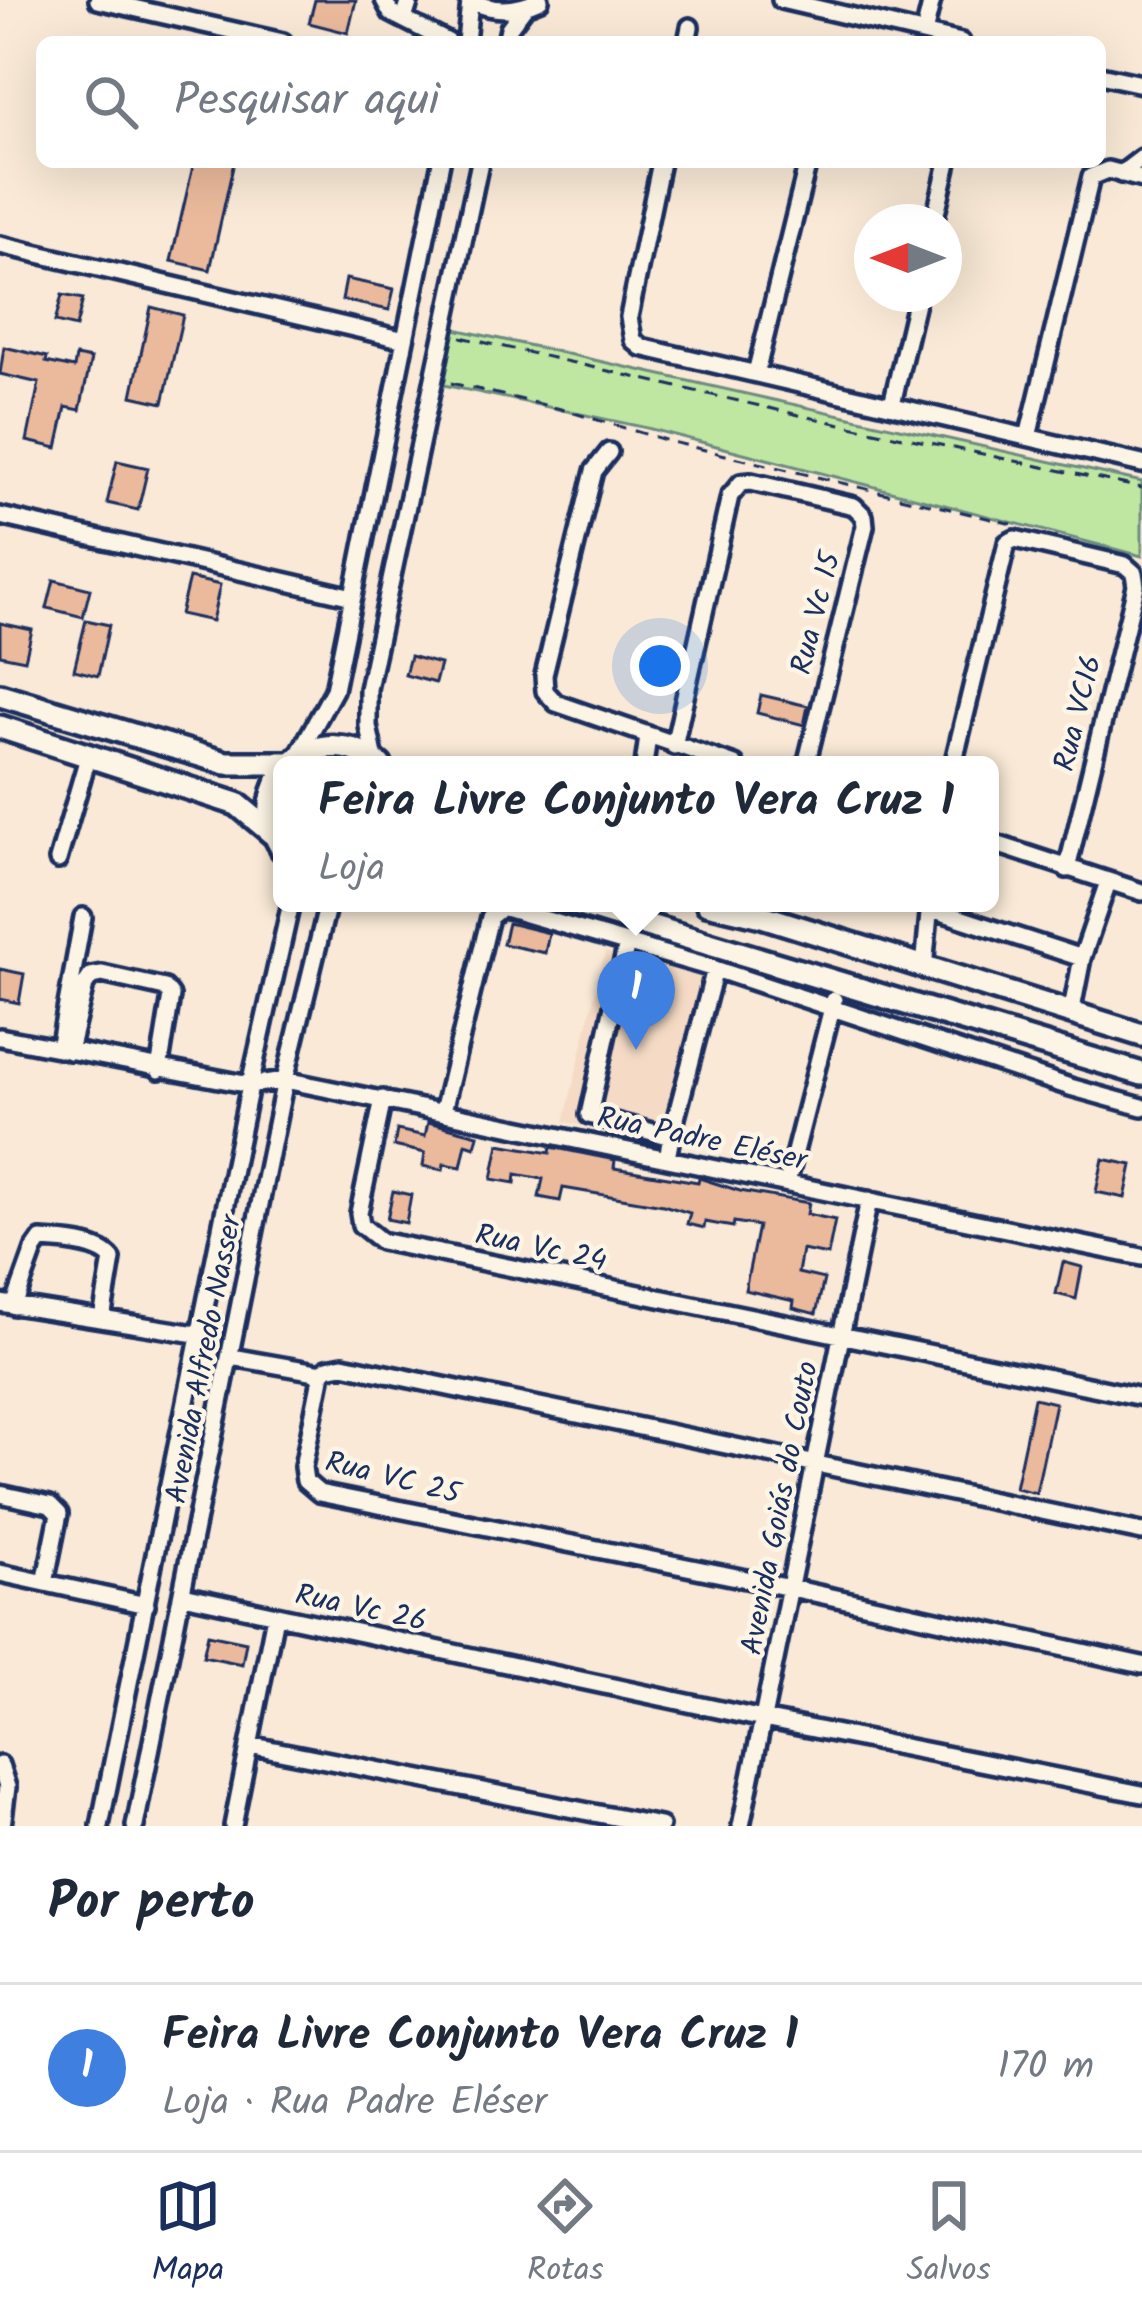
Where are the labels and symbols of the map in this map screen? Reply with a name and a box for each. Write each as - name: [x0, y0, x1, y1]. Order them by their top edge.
- north arrow: [854, 204, 962, 312]
- street label: Rua Vc 15: [779, 545, 856, 680]
- your location: [630, 636, 690, 696]
- street label: Rua VC16: [1041, 650, 1117, 777]
- pin: 1: [597, 951, 675, 1050]
- street label: Rua Padre Eléser: [592, 1094, 813, 1186]
- street label: Avenida Alfredo Nasser: [153, 1209, 257, 1508]
- street label: Rua Vc 24: [470, 1212, 611, 1286]
- street label: Avenida Goiás do Couto: [729, 1357, 833, 1659]
- street label: Rua VC 25: [320, 1439, 467, 1519]
- street label: Rua Vc 26: [290, 1572, 431, 1646]

